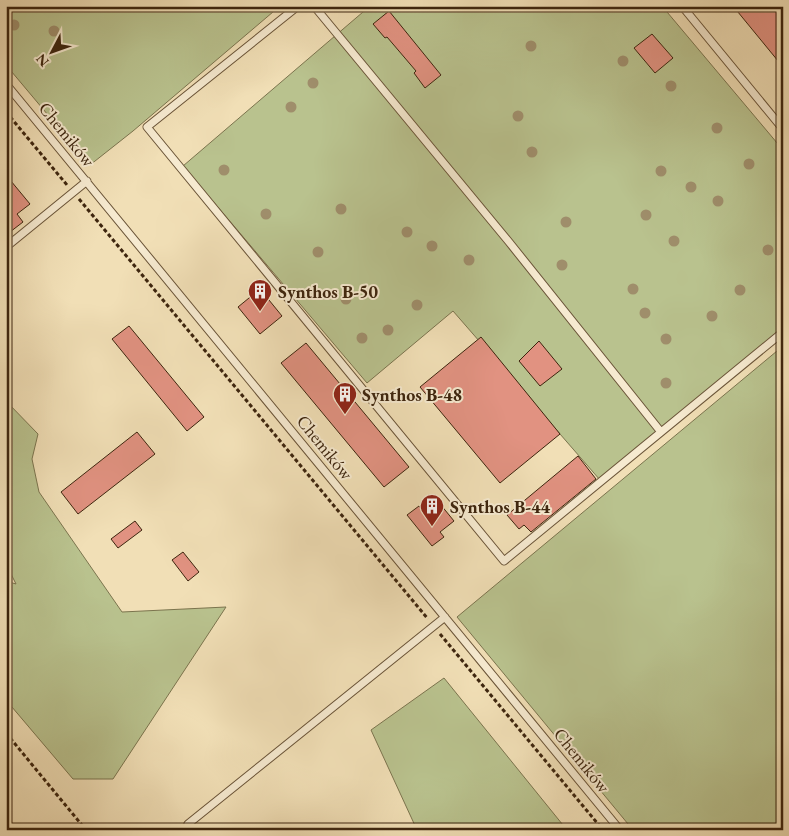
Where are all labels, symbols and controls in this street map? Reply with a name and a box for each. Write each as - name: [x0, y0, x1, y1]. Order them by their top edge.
- north arrow: [28, 28, 78, 78]
- text: N: [31, 50, 53, 71]
- street label: Chemików: [34, 97, 101, 172]
- building icon: Synthos B-50: [247, 278, 273, 312]
- place label: Synthos B-50: [278, 280, 379, 303]
- building icon: Synthos B-48: [332, 381, 358, 415]
- place label: Synthos B-48: [362, 383, 462, 406]
- street label: Chemików: [292, 410, 359, 485]
- building icon: Synthos B-44: [419, 493, 445, 527]
- place label: Synthos B-44: [450, 495, 551, 518]
- street label: Chemików: [549, 723, 616, 798]

